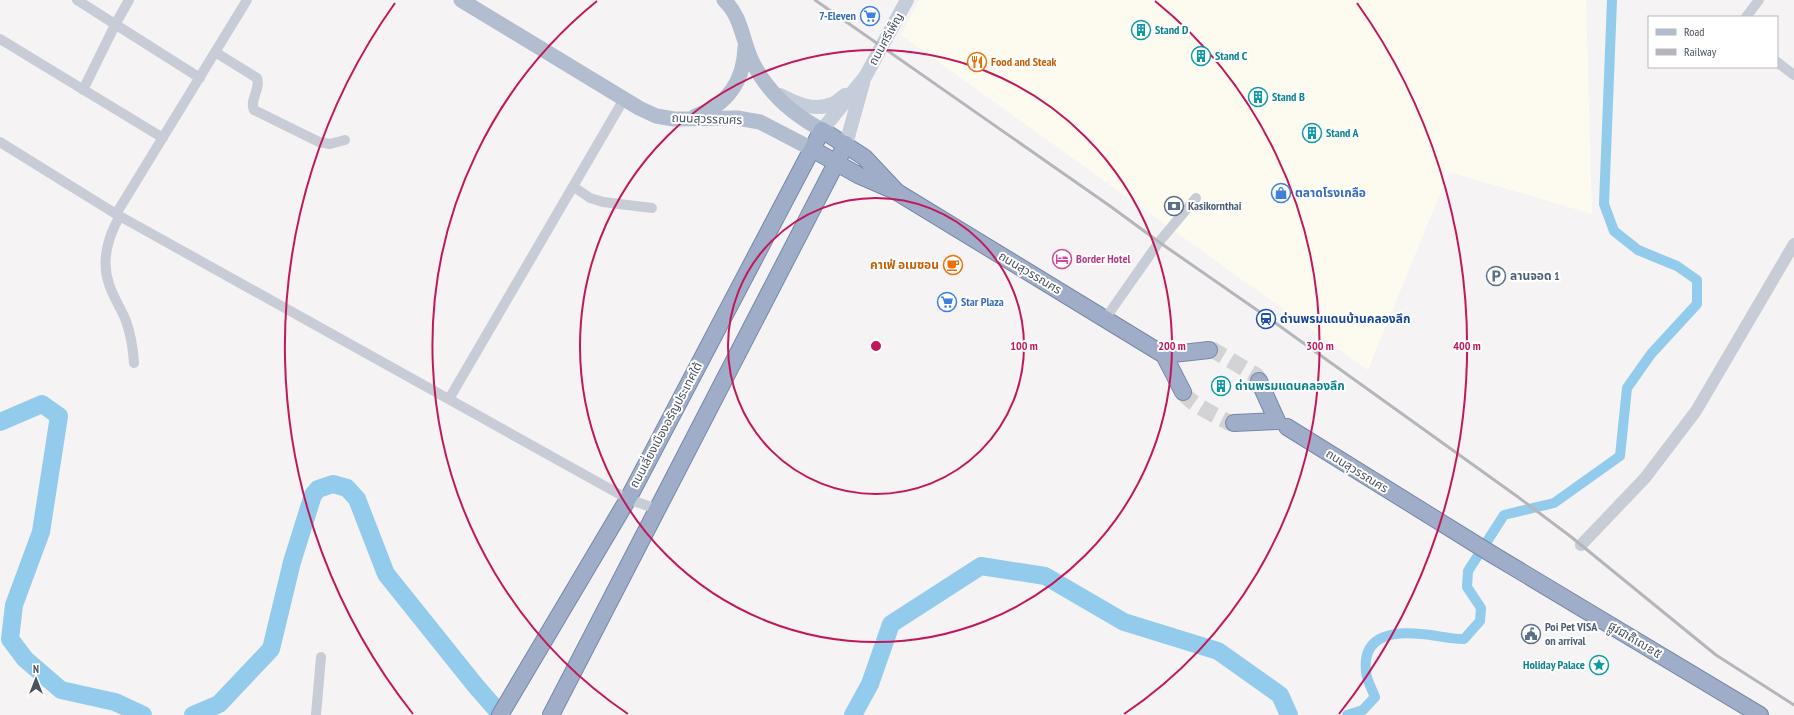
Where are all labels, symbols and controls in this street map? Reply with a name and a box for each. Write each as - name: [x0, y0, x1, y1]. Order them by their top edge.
- supermarket icon: 7-Eleven: [859, 5, 881, 27]
- place label: 7-Eleven: [819, 8, 856, 23]
- street label: ถนนศรีเพ็ญ: [865, 10, 906, 68]
- legend: [1648, 16, 1778, 68]
- building icon: Stand D: [1130, 19, 1152, 41]
- place label: Stand D: [1155, 22, 1189, 37]
- text: Road: [1684, 24, 1704, 39]
- text: Railway: [1684, 44, 1717, 59]
- building icon: Stand C: [1190, 45, 1212, 67]
- place label: Stand C: [1215, 48, 1248, 63]
- restaurant icon: Food and Steak: [966, 51, 988, 73]
- place label: Food and Steak: [991, 54, 1057, 69]
- building icon: Stand B: [1247, 86, 1269, 108]
- place label: Stand B: [1272, 89, 1305, 104]
- street label: ถนนสุวรรณศร: [671, 110, 743, 127]
- building icon: Stand A: [1301, 122, 1323, 144]
- place label: Stand A: [1326, 125, 1359, 140]
- shop icon: ตลาดโรงเกลือ: [1270, 182, 1292, 204]
- place label: ตลาดโรงเกลือ: [1295, 185, 1366, 200]
- bank icon: Kasikornthai: [1163, 195, 1185, 217]
- place label: Kasikornthai: [1188, 198, 1242, 213]
- street label: ถนนสุวรรณศร: [996, 248, 1065, 297]
- hotel icon: Border Hotel: [1051, 248, 1073, 270]
- place label: Border Hotel: [1076, 251, 1131, 266]
- cafe icon: คาเฟ่ อเมซอน: [942, 254, 964, 276]
- place label: คาเฟ่ อเมซอน: [870, 257, 939, 272]
- parking icon: ลานจอด 1: [1485, 265, 1507, 287]
- place label: ลานจอด 1: [1510, 268, 1560, 283]
- supermarket icon: Star Plaza: [936, 291, 958, 313]
- place label: Star Plaza: [961, 294, 1004, 309]
- station icon: ด่านพรมแดนบ้านคลองลึก: [1255, 308, 1277, 330]
- place label: ด่านพรมแดนบ้านคลองลึก: [1280, 311, 1410, 326]
- text: 100 m: [1010, 338, 1038, 353]
- text: 200 m: [1158, 338, 1186, 353]
- text: 300 m: [1306, 338, 1334, 353]
- text: 400 m: [1453, 338, 1481, 353]
- centre of rings: [869, 339, 883, 353]
- street label: ถนนเลี่ยงเมืองอรัญประเทศใต้: [625, 359, 705, 490]
- building icon: ด่านพรมแดนคลองลึก: [1210, 375, 1232, 397]
- place label: ด่านพรมแดนคลองลึก: [1235, 378, 1345, 393]
- street label: ถนนสุวรรณศร: [1323, 445, 1391, 496]
- street label: ផ្លូវជាតិលេខ៥: [1604, 618, 1665, 665]
- place label: Poi Pet VISA on arrival: [1545, 619, 1598, 648]
- public building icon: Poi Pet VISA on arrival: [1520, 623, 1542, 645]
- place icon: Holiday Palace: [1588, 654, 1610, 676]
- place label: Holiday Palace: [1523, 657, 1585, 672]
- north arrow: [16, 659, 56, 699]
- text: N: [33, 662, 39, 676]

